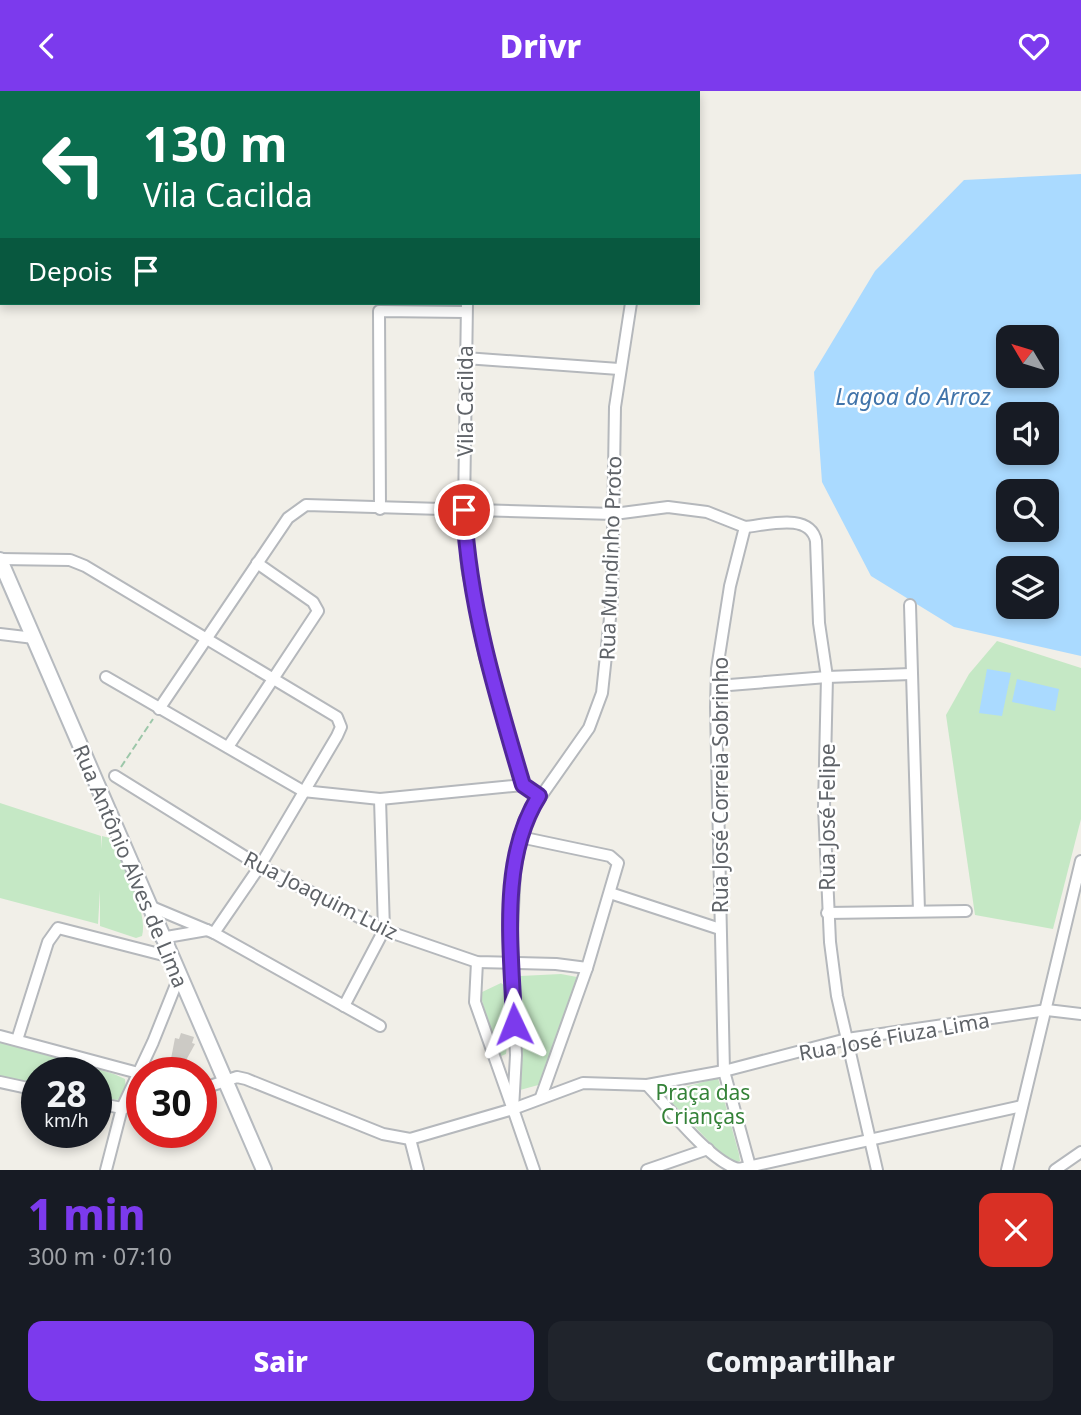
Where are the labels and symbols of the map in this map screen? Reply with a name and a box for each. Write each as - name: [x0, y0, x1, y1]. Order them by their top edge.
- north arrow: [996, 325, 1059, 389]
- street label: Vila Cacilda: [451, 345, 479, 457]
- water label: Lagoa do Arroz: [835, 380, 991, 412]
- street label: Rua Mundinho Proto: [592, 455, 628, 661]
- pin: [434, 480, 494, 540]
- street label: Rua José Correia Sobrinho: [706, 657, 734, 913]
- street label: Rua Antônio Alves de Lima: [67, 740, 195, 992]
- street label: Rua José Felipe: [813, 743, 841, 891]
- street label: Rua Joaquim Luiz: [239, 844, 403, 946]
- position arrow: [477, 987, 551, 1061]
- street label: Rua José Fiuza Lima: [796, 1005, 992, 1067]
- speed limit sign: 30: [126, 1057, 217, 1148]
- park label: Praça das Crianças: [656, 1078, 750, 1130]

